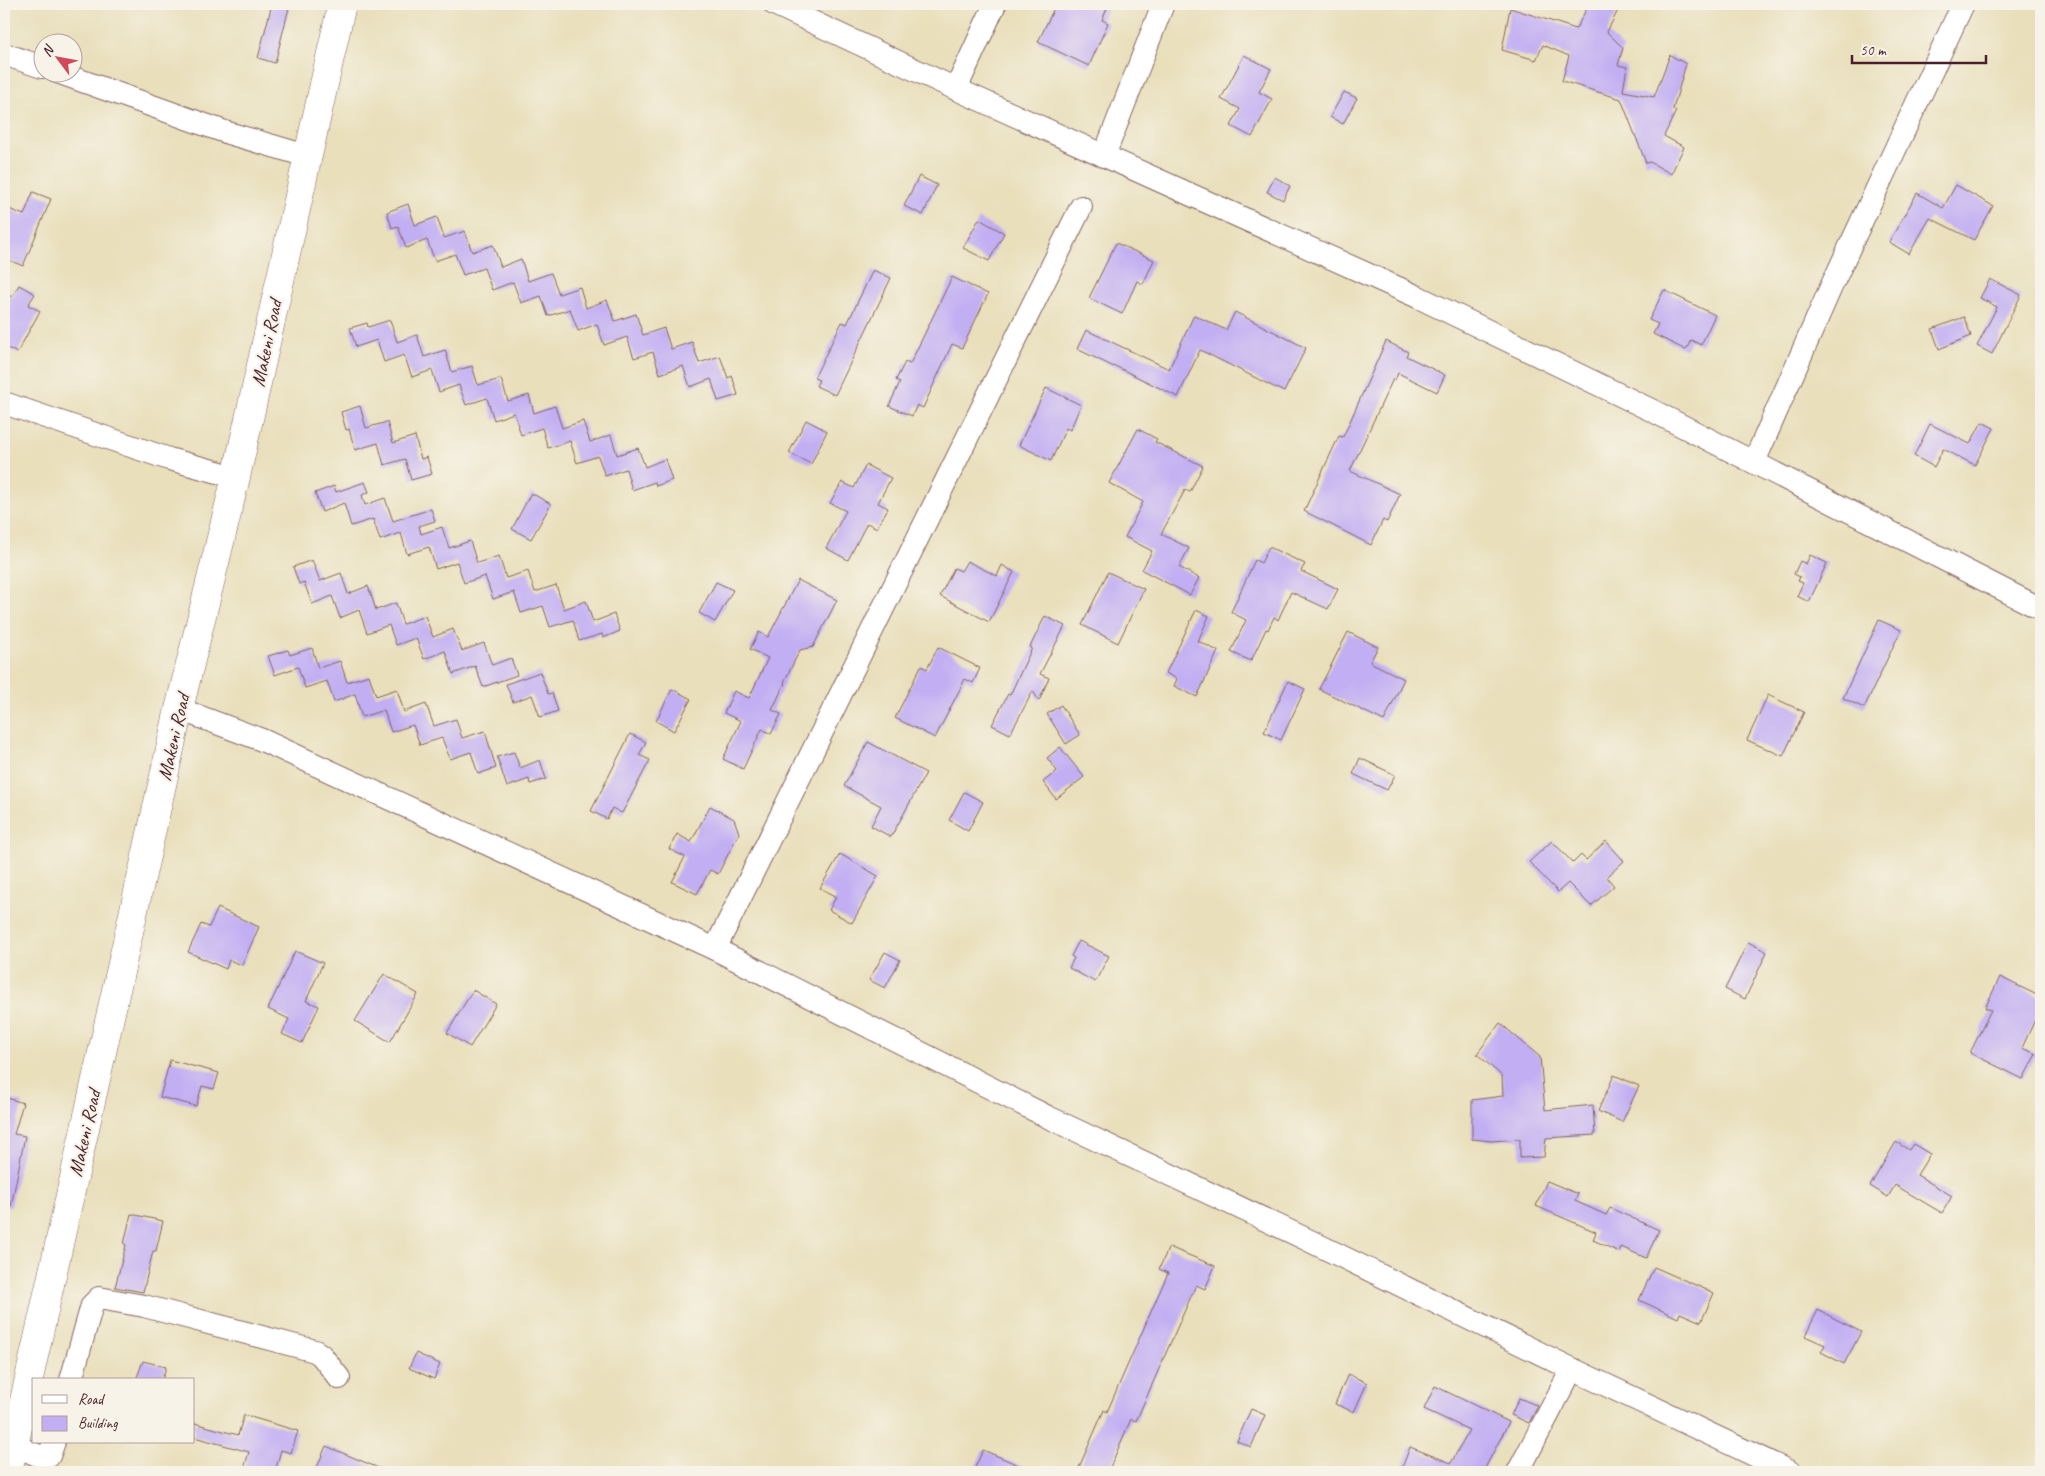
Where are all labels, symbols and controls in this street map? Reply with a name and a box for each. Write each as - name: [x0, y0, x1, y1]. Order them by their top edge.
- north arrow: [32, 32, 82, 82]
- scale bar: [1852, 32, 1986, 64]
- text: N: [38, 41, 58, 60]
- text: 50 m: [1860, 41, 1887, 60]
- street label: Makeni Road: [245, 294, 289, 389]
- street label: Makeni Road: [151, 688, 196, 783]
- street label: Makeni Road: [62, 1084, 107, 1179]
- legend: [32, 1378, 195, 1444]
- text: Road: [78, 1390, 105, 1409]
- text: Building: [78, 1414, 118, 1433]

